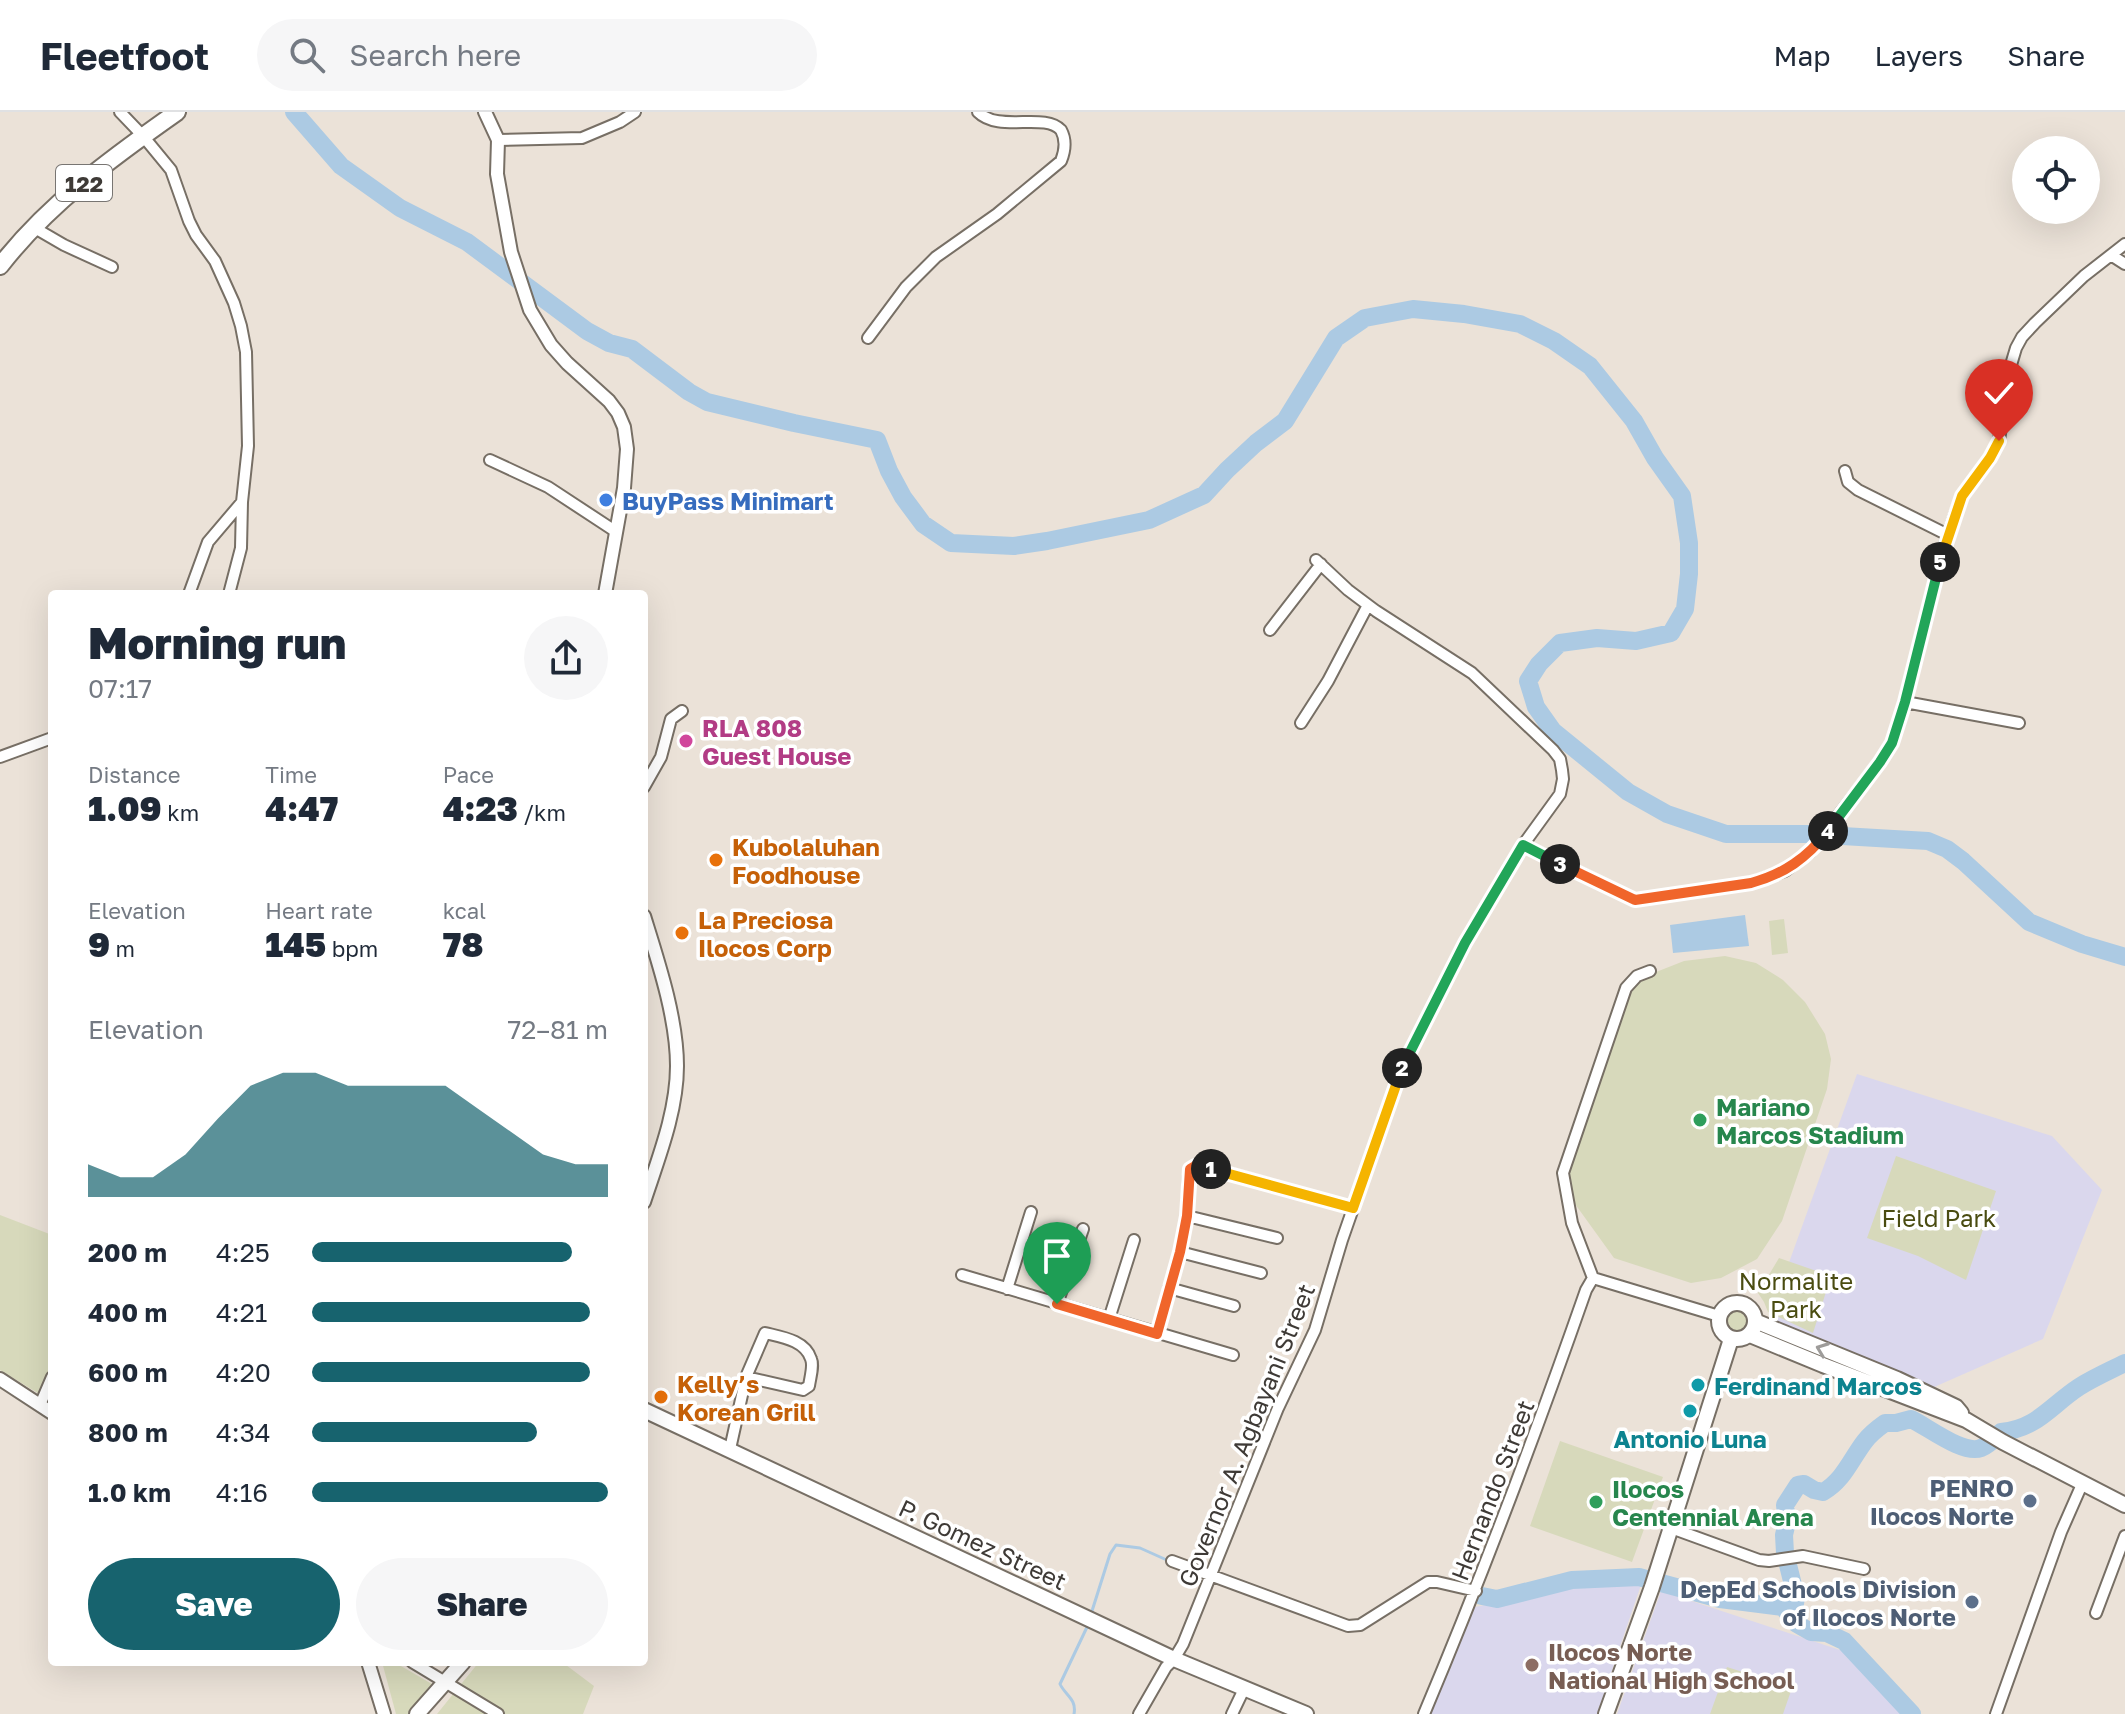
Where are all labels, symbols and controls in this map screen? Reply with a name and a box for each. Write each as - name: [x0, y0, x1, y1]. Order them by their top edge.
- search box: [257, 19, 817, 91]
- text: Fleetfoot: [40, 33, 209, 78]
- icon: search: [285, 33, 329, 77]
- text: Search here: [349, 37, 521, 73]
- text: Map: [1773, 39, 1831, 72]
- text: Layers: [1875, 39, 1963, 72]
- text: Share: [2007, 39, 2085, 72]
- map controls: [2012, 136, 2100, 224]
- button: locate: [2012, 136, 2100, 224]
- road number: 122: [56, 165, 112, 201]
- pin: [1965, 359, 2033, 441]
- icon: check: [1977, 371, 2021, 415]
- place label: BuyPass Minimart: [622, 486, 834, 515]
- marker: BuyPass Minimart: [597, 491, 615, 509]
- pin: 5: [1920, 542, 1960, 582]
- text: 5: [1933, 548, 1947, 575]
- text: Morning run: [88, 616, 346, 669]
- button: share: [524, 616, 608, 700]
- text: 07:17: [88, 673, 152, 704]
- place label: RLA 808 Guest House: [702, 713, 852, 770]
- marker: RLA 808 Guest House: [677, 732, 695, 750]
- text: Distance: [88, 761, 180, 788]
- text: Time: [265, 761, 317, 788]
- text: Pace: [443, 761, 494, 788]
- text: 1.09: [88, 788, 162, 828]
- text: 4:47: [265, 788, 338, 828]
- text: 4:23: [443, 788, 518, 828]
- text: km: [162, 799, 199, 826]
- text: /km: [518, 799, 566, 826]
- pin: 4: [1808, 811, 1848, 851]
- text: 4: [1821, 817, 1835, 844]
- place label: Kubolaluhan Foodhouse: [732, 832, 880, 889]
- pin: 3: [1540, 844, 1580, 884]
- text: 3: [1553, 850, 1567, 877]
- marker: Kubolaluhan Foodhouse: [707, 851, 725, 869]
- text: Elevation: [88, 897, 186, 924]
- text: Heart rate: [265, 897, 373, 924]
- text: kcal: [443, 897, 486, 924]
- place label: La Preciosa Ilocos Corp: [698, 905, 833, 962]
- text: 9: [88, 924, 110, 964]
- text: 145: [265, 924, 326, 964]
- text: 78: [443, 924, 484, 964]
- marker: La Preciosa Ilocos Corp: [673, 924, 691, 942]
- text: m: [110, 935, 135, 962]
- text: bpm: [326, 935, 378, 962]
- text: Elevation: [88, 1014, 204, 1045]
- text: 72–81 m: [507, 1014, 608, 1045]
- pin: 2: [1382, 1048, 1422, 1088]
- text: 2: [1395, 1054, 1409, 1081]
- place label: Mariano Marcos Stadium: [1716, 1092, 1904, 1149]
- marker: Mariano Marcos Stadium: [1691, 1111, 1709, 1129]
- pin: 1: [1191, 1149, 1231, 1189]
- text: 1: [1205, 1155, 1217, 1182]
- park label: Field Park: [1882, 1203, 1996, 1232]
- pin: [1023, 1222, 1091, 1304]
- icon: arrive: [1035, 1234, 1079, 1278]
- text: 200 m: [88, 1237, 167, 1268]
- text: 4:25: [216, 1237, 270, 1268]
- park label: Normalite Park: [1739, 1266, 1853, 1323]
- street label: Governor A. Agbayani Street: [1172, 1279, 1320, 1591]
- text: 400 m: [88, 1297, 167, 1328]
- text: 4:21: [216, 1297, 267, 1328]
- one-way arrow: [1816, 1342, 1830, 1359]
- text: 600 m: [88, 1357, 168, 1388]
- text: 4:20: [216, 1357, 271, 1388]
- place label: Kelly’s Korean Grill: [677, 1369, 816, 1426]
- place label: Ferdinand Marcos: [1714, 1371, 1922, 1400]
- marker: Ferdinand Marcos: [1689, 1376, 1707, 1394]
- marker: Kelly’s Korean Grill: [652, 1388, 670, 1406]
- street label: Hernando Street: [1444, 1396, 1540, 1584]
- marker: Antonio Luna: [1681, 1402, 1699, 1420]
- text: 800 m: [88, 1417, 168, 1448]
- text: 4:34: [216, 1417, 271, 1448]
- place label: Antonio Luna: [1613, 1424, 1767, 1453]
- place label: PENRO Ilocos Norte: [1870, 1473, 2014, 1530]
- place label: Ilocos Centennial Arena: [1612, 1474, 1814, 1531]
- text: 1.0 km: [88, 1477, 171, 1508]
- text: 4:16: [216, 1477, 268, 1508]
- marker: PENRO Ilocos Norte: [2021, 1492, 2039, 1510]
- street label: P. Gomez Street: [895, 1493, 1071, 1595]
- marker: Ilocos Centennial Arena: [1587, 1493, 1605, 1511]
- button: Save: [88, 1558, 340, 1650]
- button: Share: [356, 1558, 608, 1650]
- place label: DepEd Schools Division of Ilocos Norte: [1680, 1574, 1956, 1631]
- marker: DepEd Schools Division of Ilocos Norte: [1963, 1593, 1981, 1611]
- place label: Ilocos Norte National High School: [1548, 1637, 1795, 1694]
- marker: Ilocos Norte National High School: [1523, 1656, 1541, 1674]

